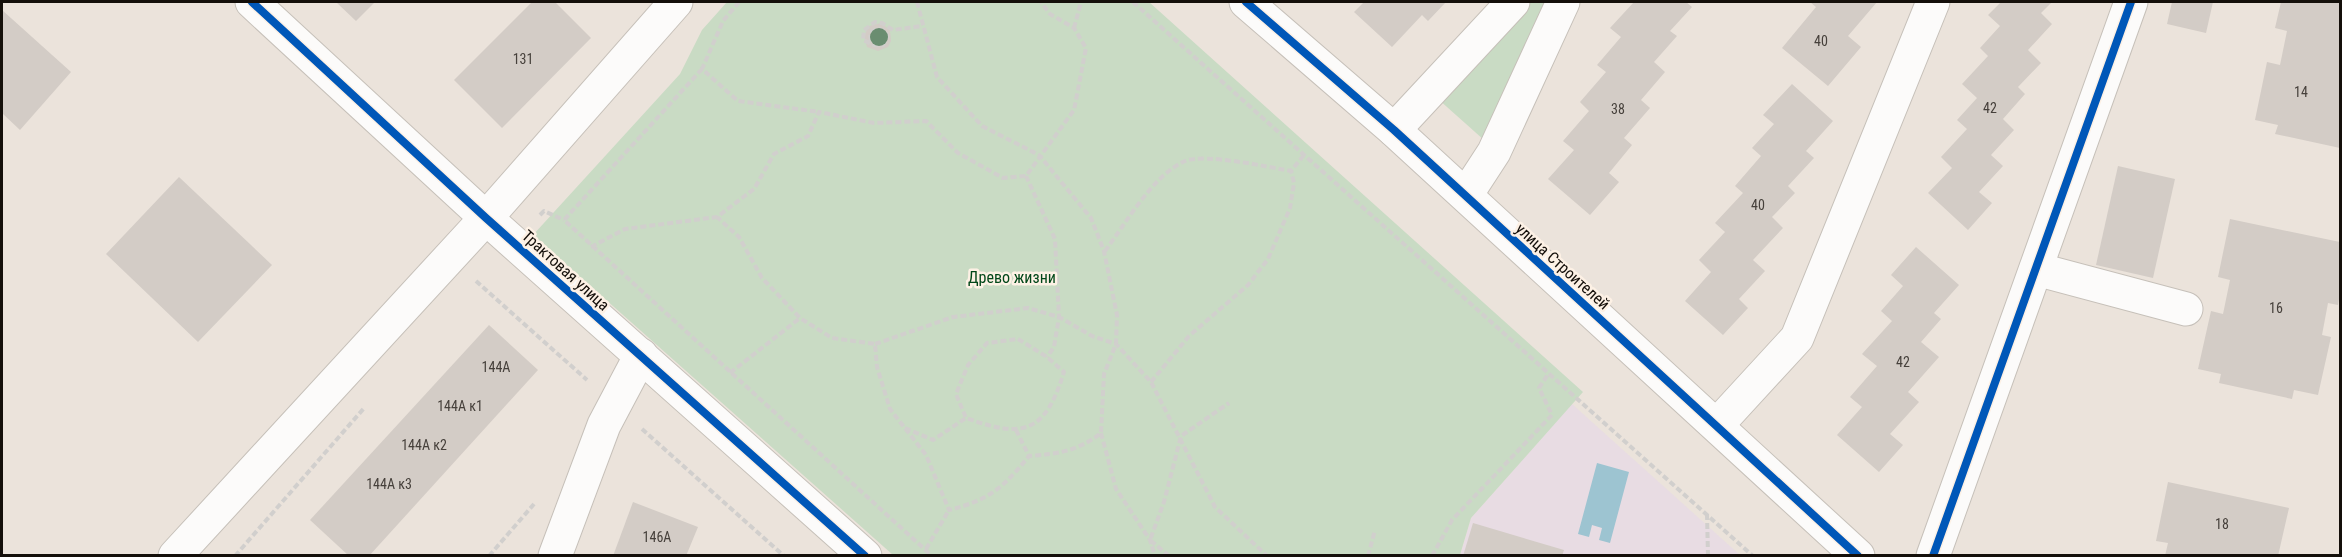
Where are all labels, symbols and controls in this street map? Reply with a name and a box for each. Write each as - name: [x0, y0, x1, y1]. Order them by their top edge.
- house number: 40: [1814, 33, 1828, 49]
- house number: 131: [513, 51, 533, 67]
- house number: 14: [2294, 84, 2308, 100]
- house number: 42: [1983, 100, 1997, 116]
- house number: 38: [1611, 101, 1625, 117]
- house number: 40: [1751, 197, 1765, 213]
- street label: улица Строителей: [1512, 219, 1614, 314]
- street label: Трактовая улица: [518, 226, 613, 315]
- park label: Древо жизни: [968, 268, 1056, 287]
- house number: 16: [2269, 300, 2283, 316]
- house number: 42: [1896, 354, 1910, 370]
- house number: 144А: [482, 359, 510, 375]
- house number: 144А к1: [437, 398, 483, 414]
- house number: 144А к2: [401, 437, 447, 453]
- house number: 144А к3: [366, 476, 412, 492]
- house number: 18: [2215, 516, 2229, 532]
- house number: 146А: [643, 529, 671, 545]

